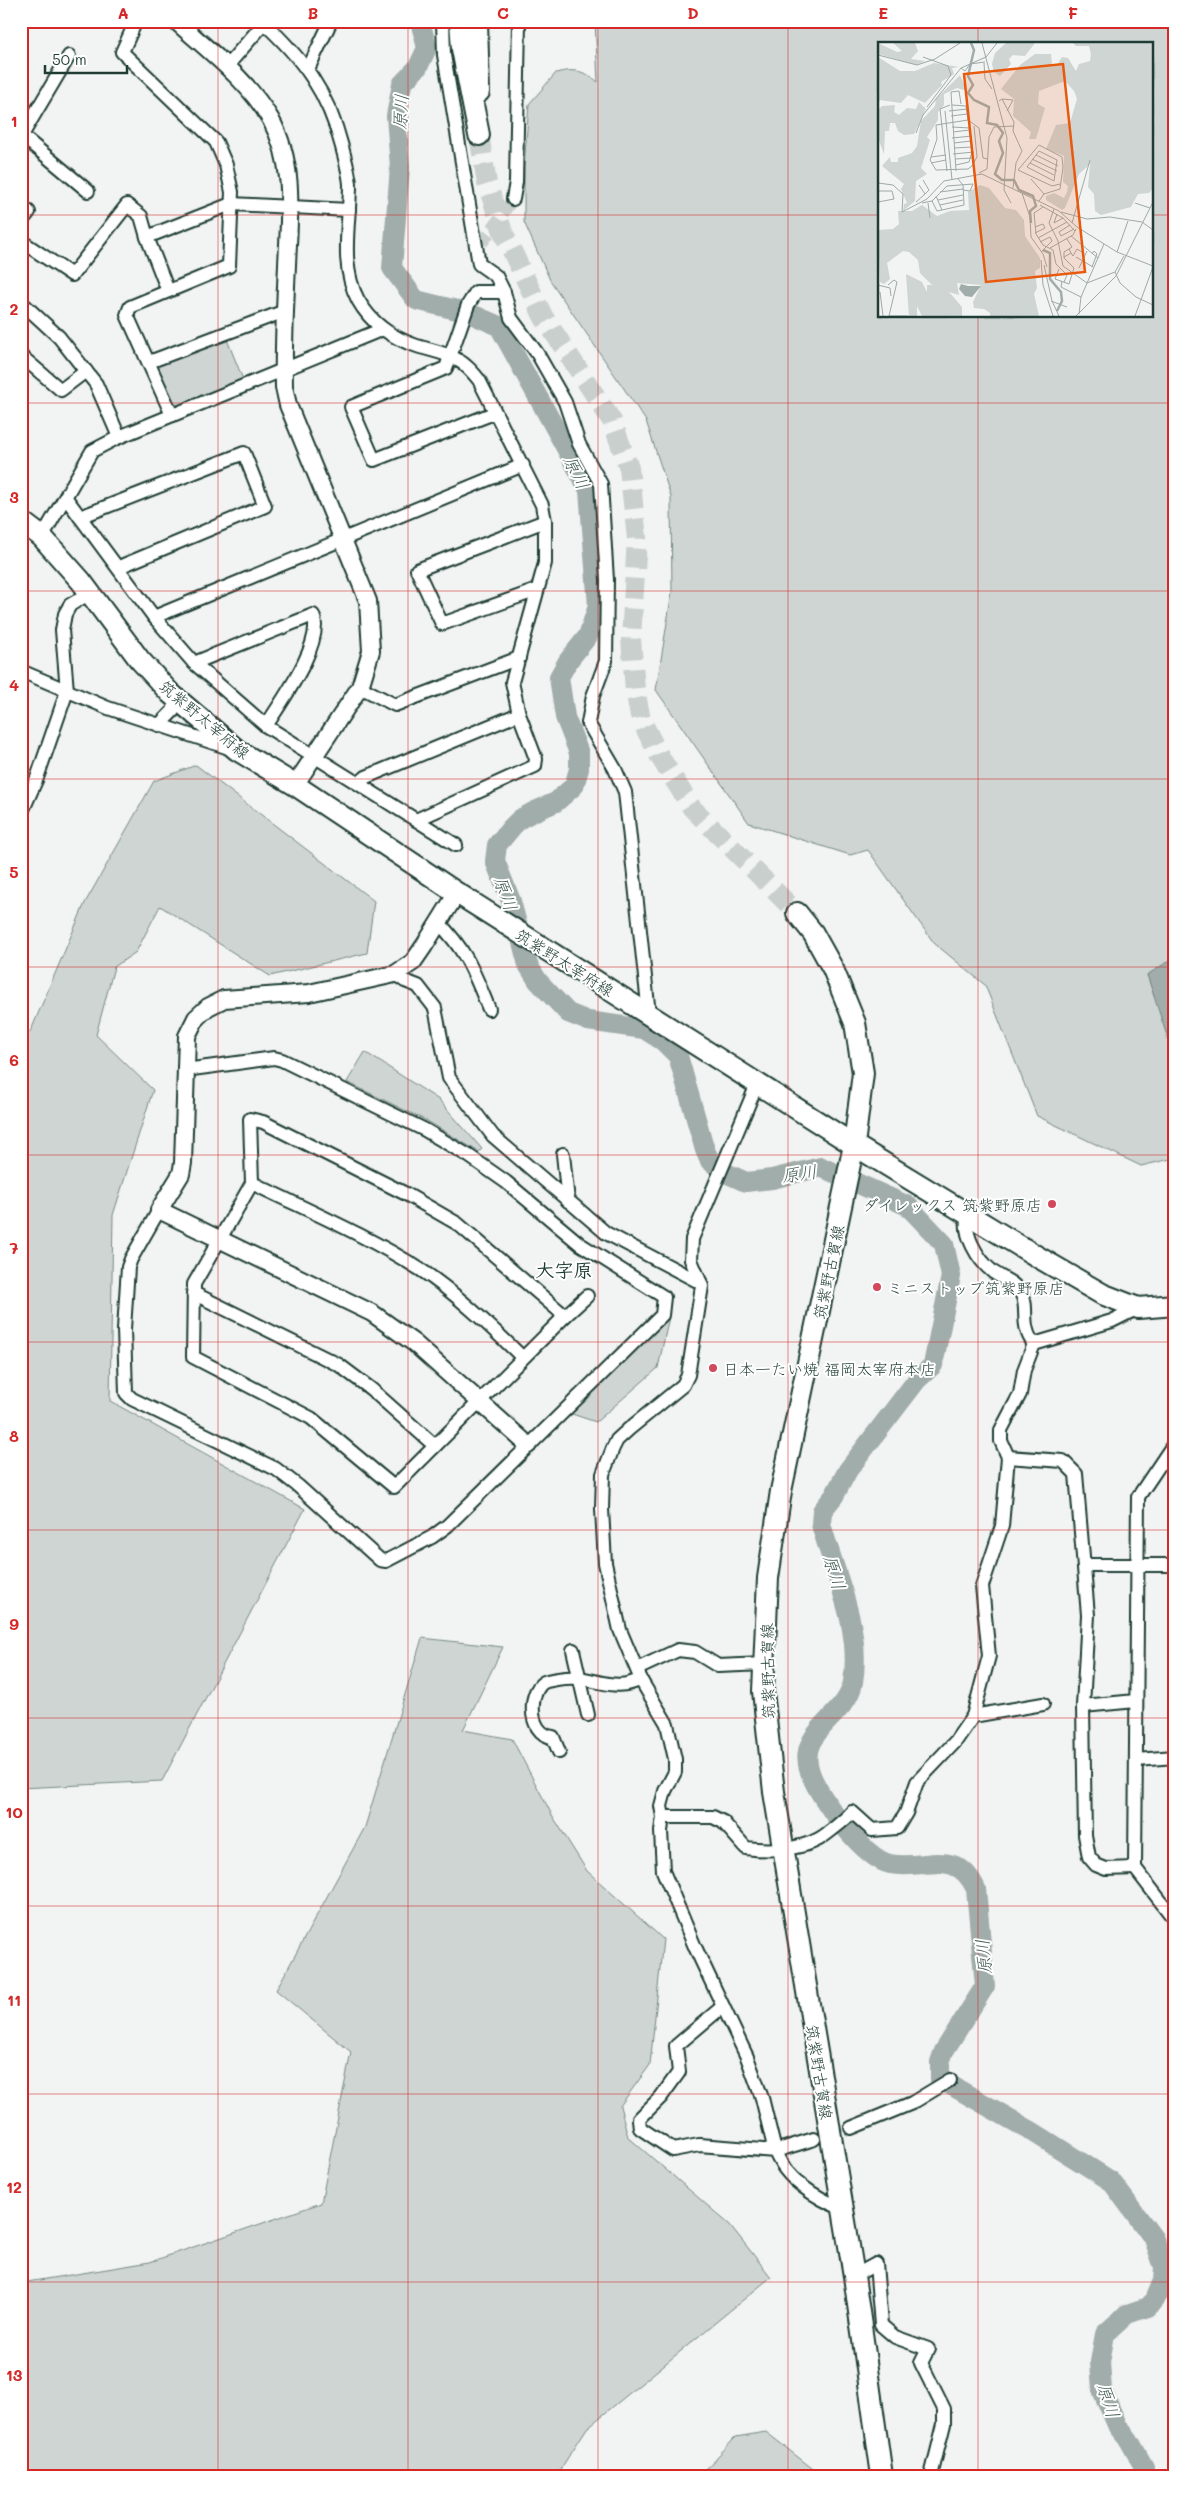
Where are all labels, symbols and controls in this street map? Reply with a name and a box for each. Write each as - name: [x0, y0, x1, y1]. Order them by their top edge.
- text: A: [117, 2, 129, 23]
- text: B: [308, 2, 318, 23]
- text: C: [497, 2, 509, 23]
- text: D: [687, 2, 699, 23]
- text: E: [878, 2, 888, 23]
- text: F: [1068, 2, 1078, 23]
- scale bar: [45, 42, 128, 74]
- inset map: [878, 42, 1154, 318]
- text: 50 m: [52, 49, 87, 69]
- water label: 原川: [387, 93, 413, 131]
- text: 1: [10, 110, 18, 131]
- text: 2: [10, 298, 19, 319]
- water label: 原川: [558, 451, 596, 493]
- text: 3: [9, 486, 19, 507]
- text: 4: [9, 674, 19, 695]
- street label: 筑紫野太宰府線: [155, 675, 255, 763]
- text: 5: [9, 861, 19, 882]
- water label: 原川: [489, 872, 523, 914]
- street label: 筑紫野太宰府線: [512, 923, 618, 1001]
- text: 6: [9, 1049, 19, 1070]
- water label: 原川: [780, 1159, 818, 1187]
- place label: ダイレックス 筑紫野原店: [863, 1194, 1042, 1215]
- marker: ダイレックス 筑紫野原店: [1046, 1198, 1058, 1210]
- street label: 筑紫野古賀線: [808, 1223, 848, 1321]
- text: 7: [10, 1237, 19, 1258]
- district label: 大字原: [535, 1257, 593, 1282]
- place label: ミニストップ筑紫野原店: [887, 1277, 1065, 1298]
- marker: ミニストップ筑紫野原店: [871, 1281, 883, 1293]
- place label: 日本一たい焼 福岡太宰府本店: [723, 1358, 936, 1379]
- marker: 日本一たい焼 福岡太宰府本店: [707, 1362, 719, 1374]
- text: 8: [9, 1425, 19, 1446]
- water label: 原川: [818, 1551, 852, 1593]
- text: 9: [9, 1613, 19, 1634]
- street label: 筑紫野古賀線: [756, 1623, 778, 1719]
- text: 10: [5, 1801, 23, 1822]
- water label: 原川: [969, 1938, 997, 1976]
- text: 11: [7, 1989, 21, 2010]
- street label: 筑紫野古賀線: [802, 2023, 838, 2121]
- text: 12: [6, 2176, 22, 2197]
- text: 13: [6, 2364, 23, 2385]
- water label: 原川: [1092, 2379, 1126, 2421]

